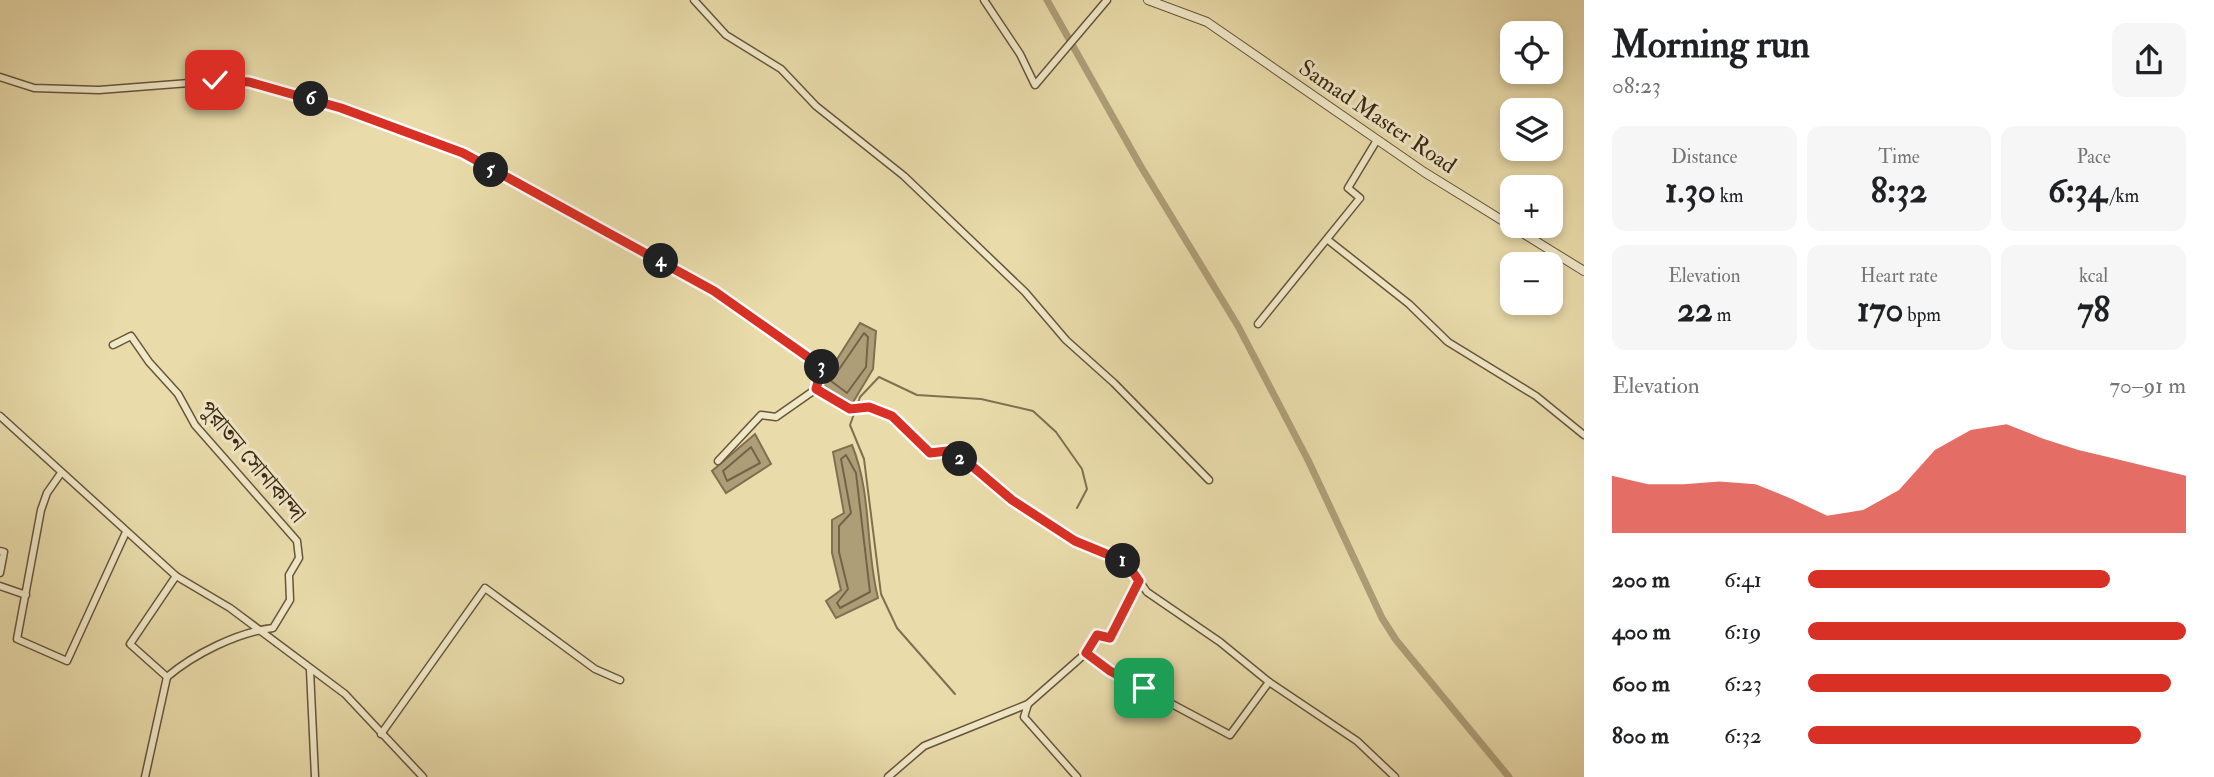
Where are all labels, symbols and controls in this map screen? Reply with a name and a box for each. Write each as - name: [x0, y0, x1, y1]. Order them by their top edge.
- map controls: [1500, 21, 1563, 315]
- button: locate: [1500, 21, 1563, 84]
- text: Morning run: [1612, 21, 1810, 69]
- button: share: [2112, 23, 2186, 97]
- pin: [185, 50, 245, 110]
- street label: Samad Master Road: [1293, 53, 1462, 180]
- icon: check: [196, 61, 234, 99]
- text: 08:23: [1612, 71, 1661, 100]
- pin: 6: [294, 82, 328, 116]
- text: 6: [306, 86, 315, 110]
- button: layers: [1500, 98, 1563, 161]
- text: Distance: [1671, 145, 1738, 169]
- text: Time: [1878, 145, 1920, 169]
- text: Pace: [2077, 145, 2111, 169]
- pin: 5: [474, 152, 508, 188]
- text: 5: [486, 157, 495, 181]
- text: 1.30: [1665, 169, 1716, 213]
- text: 8:32: [1871, 169, 1927, 213]
- text: 6:34: [2048, 169, 2107, 213]
- button: +: [1500, 175, 1563, 238]
- text: km: [1716, 184, 1744, 208]
- text: /km: [2107, 184, 2139, 208]
- pin: 4: [644, 244, 678, 278]
- text: 4: [655, 248, 666, 272]
- button: −: [1500, 252, 1563, 315]
- text: Elevation: [1668, 264, 1741, 288]
- text: Heart rate: [1860, 264, 1938, 288]
- text: kcal: [2079, 264, 2108, 288]
- text: 22: [1677, 288, 1713, 332]
- text: 170: [1857, 288, 1903, 332]
- text: 78: [2077, 288, 2110, 332]
- text: m: [1713, 303, 1731, 327]
- text: bpm: [1903, 303, 1941, 327]
- pin: 3: [804, 350, 840, 384]
- text: 3: [818, 354, 825, 378]
- text: Elevation: [1612, 371, 1700, 400]
- text: 70–91 m: [2109, 371, 2186, 400]
- street label: পুরাতন সোনাকান্দা: [193, 394, 312, 528]
- pin: 2: [942, 442, 978, 476]
- text: 2: [955, 446, 964, 470]
- pin: 1: [1106, 544, 1140, 578]
- text: 1: [1119, 548, 1126, 572]
- text: 200 m: [1612, 565, 1670, 594]
- text: 6:41: [1724, 565, 1762, 594]
- text: 400 m: [1612, 617, 1671, 646]
- text: 6:19: [1724, 617, 1761, 646]
- pin: [1114, 658, 1174, 718]
- icon: arrive: [1125, 669, 1163, 707]
- text: 600 m: [1612, 669, 1670, 698]
- text: 6:23: [1724, 669, 1762, 698]
- text: 800 m: [1612, 721, 1669, 750]
- text: 6:32: [1724, 721, 1762, 750]

